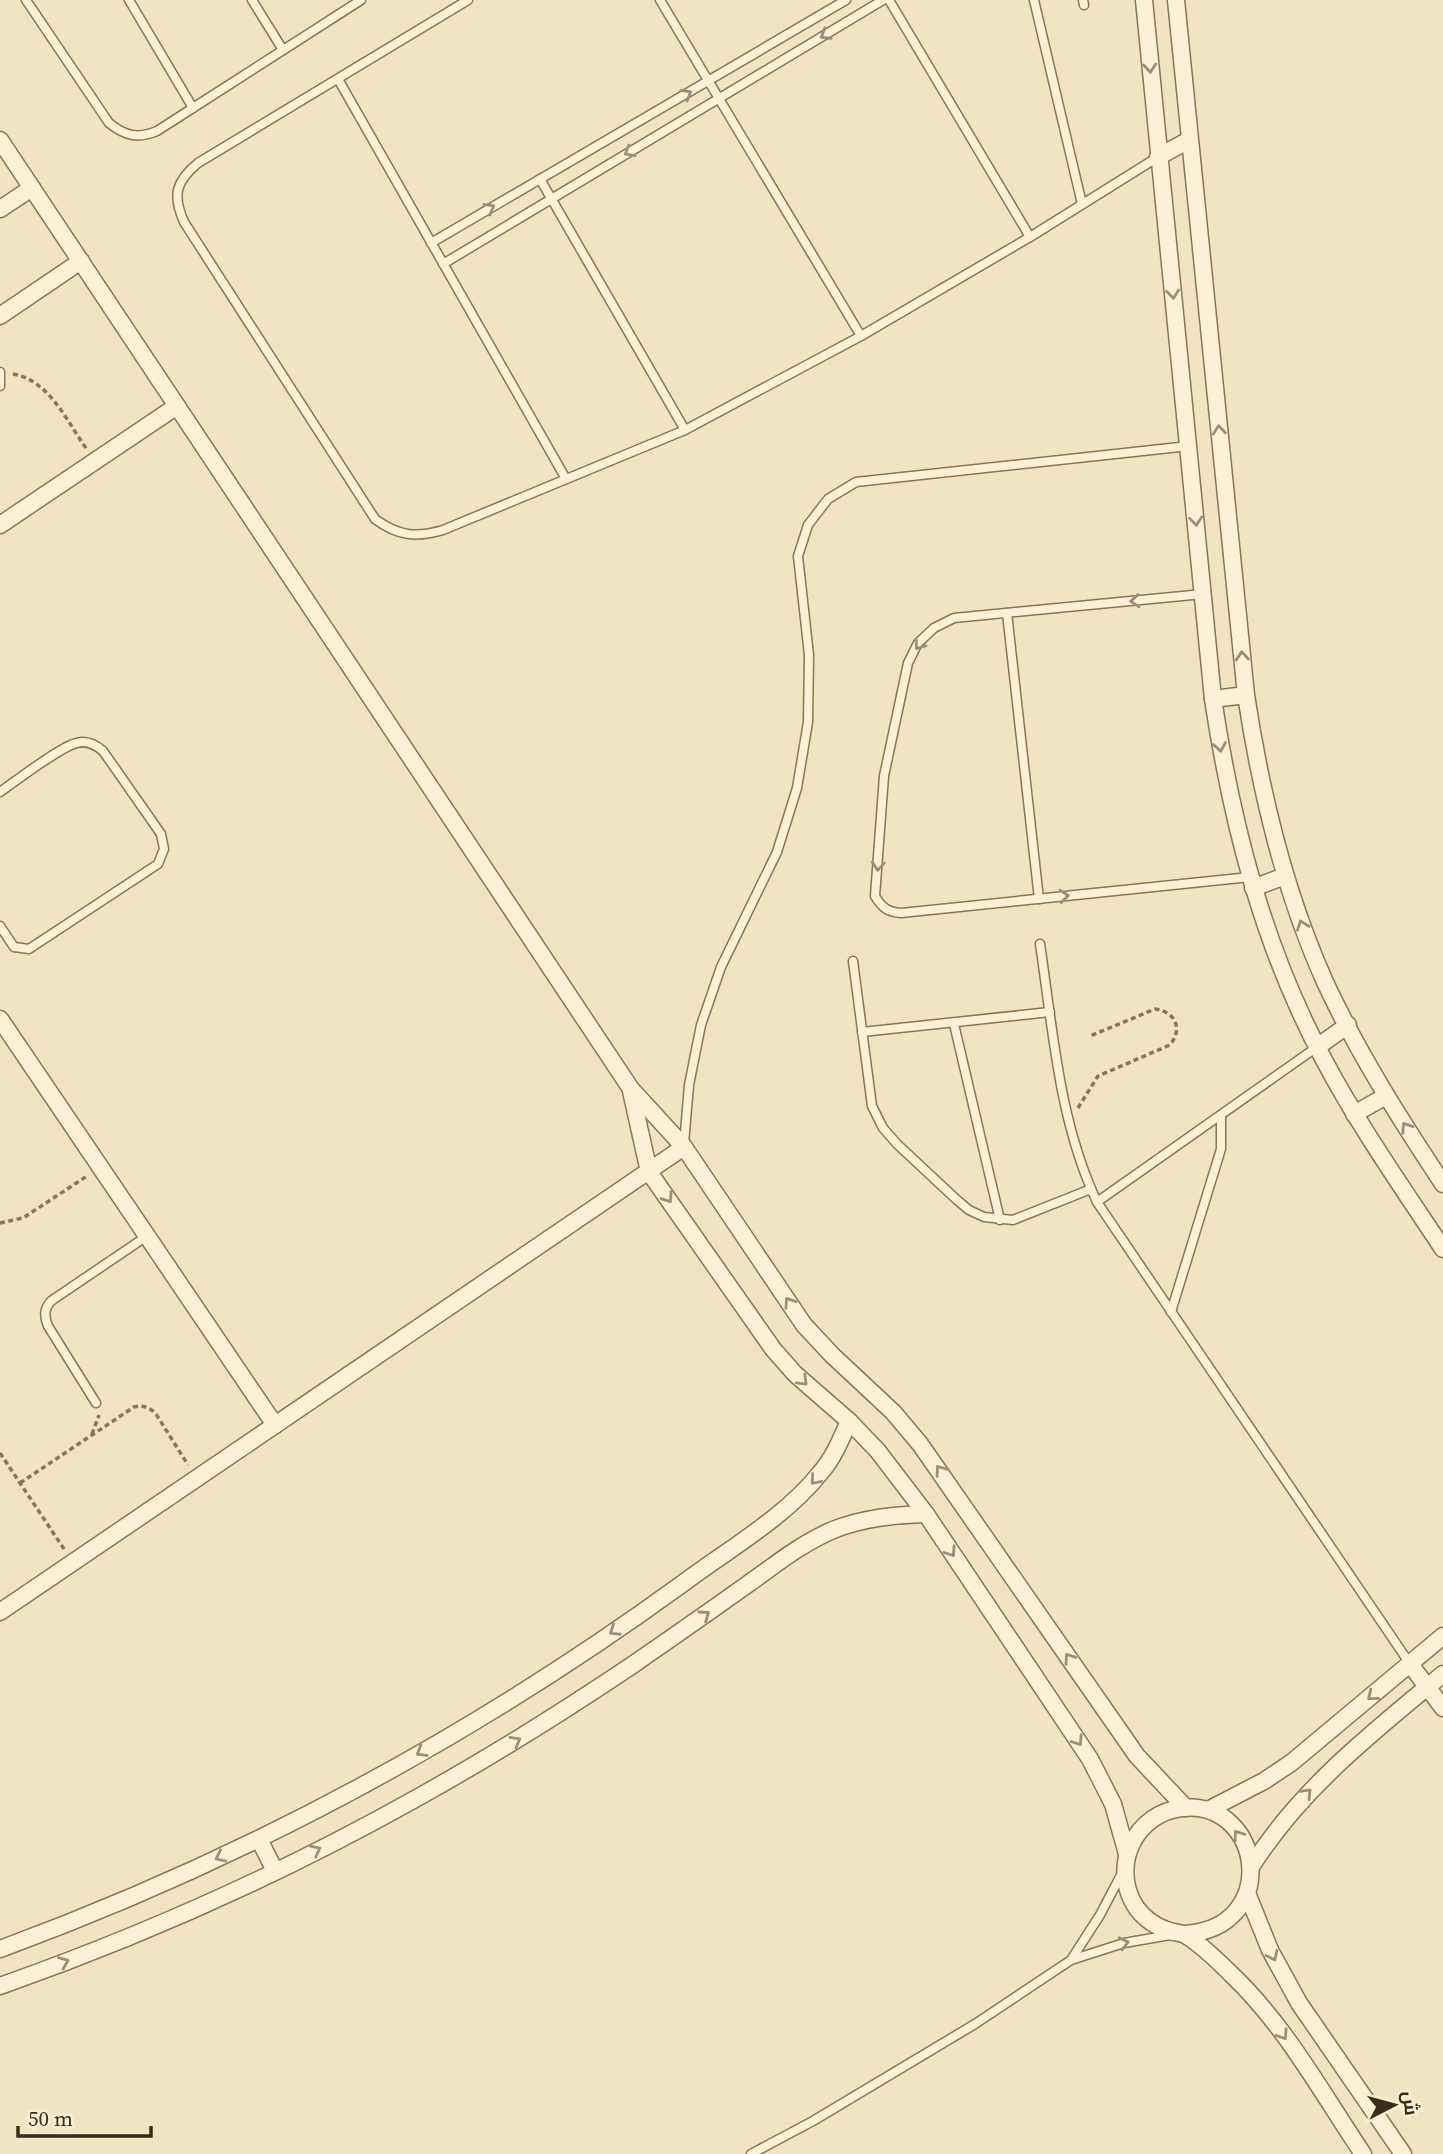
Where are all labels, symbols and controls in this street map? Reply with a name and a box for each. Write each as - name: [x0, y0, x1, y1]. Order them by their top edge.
- one-way arrow: [819, 27, 832, 40]
- one-way arrow: [1142, 63, 1157, 74]
- one-way arrow: [679, 90, 692, 103]
- one-way arrow: [624, 144, 637, 157]
- one-way arrow: [483, 203, 496, 216]
- one-way arrow: [1165, 288, 1180, 300]
- one-way arrow: [1211, 424, 1226, 435]
- one-way arrow: [1188, 515, 1203, 526]
- one-way arrow: [1129, 593, 1141, 608]
- one-way arrow: [915, 637, 927, 650]
- one-way arrow: [1235, 650, 1250, 661]
- one-way arrow: [1212, 741, 1227, 753]
- one-way arrow: [870, 861, 885, 872]
- one-way arrow: [1058, 889, 1070, 904]
- one-way arrow: [1296, 919, 1310, 931]
- one-way arrow: [1401, 1122, 1414, 1135]
- one-way arrow: [660, 1190, 672, 1203]
- one-way arrow: [784, 1297, 797, 1310]
- one-way arrow: [794, 1373, 807, 1386]
- one-way arrow: [936, 1465, 948, 1478]
- one-way arrow: [811, 1472, 823, 1485]
- one-way arrow: [943, 1544, 955, 1557]
- one-way arrow: [697, 1611, 710, 1623]
- one-way arrow: [609, 1623, 622, 1635]
- one-way arrow: [1065, 1653, 1077, 1666]
- one-way arrow: [1368, 1688, 1381, 1700]
- one-way arrow: [1070, 1733, 1083, 1746]
- one-way arrow: [508, 1736, 521, 1749]
- one-way arrow: [416, 1744, 429, 1757]
- one-way arrow: [1299, 1789, 1312, 1802]
- one-way arrow: [1234, 1830, 1246, 1843]
- one-way arrow: [309, 1845, 321, 1858]
- one-way arrow: [214, 1849, 227, 1863]
- one-way arrow: [1118, 1937, 1130, 1951]
- one-way arrow: [1265, 1949, 1279, 1961]
- one-way arrow: [57, 1957, 69, 1971]
- one-way arrow: [1275, 2027, 1287, 2040]
- north arrow: [1359, 2070, 1429, 2140]
- text: ش: [1397, 2090, 1425, 2117]
- scale bar: [18, 2094, 150, 2138]
- text: 50 m: [28, 2104, 73, 2133]

